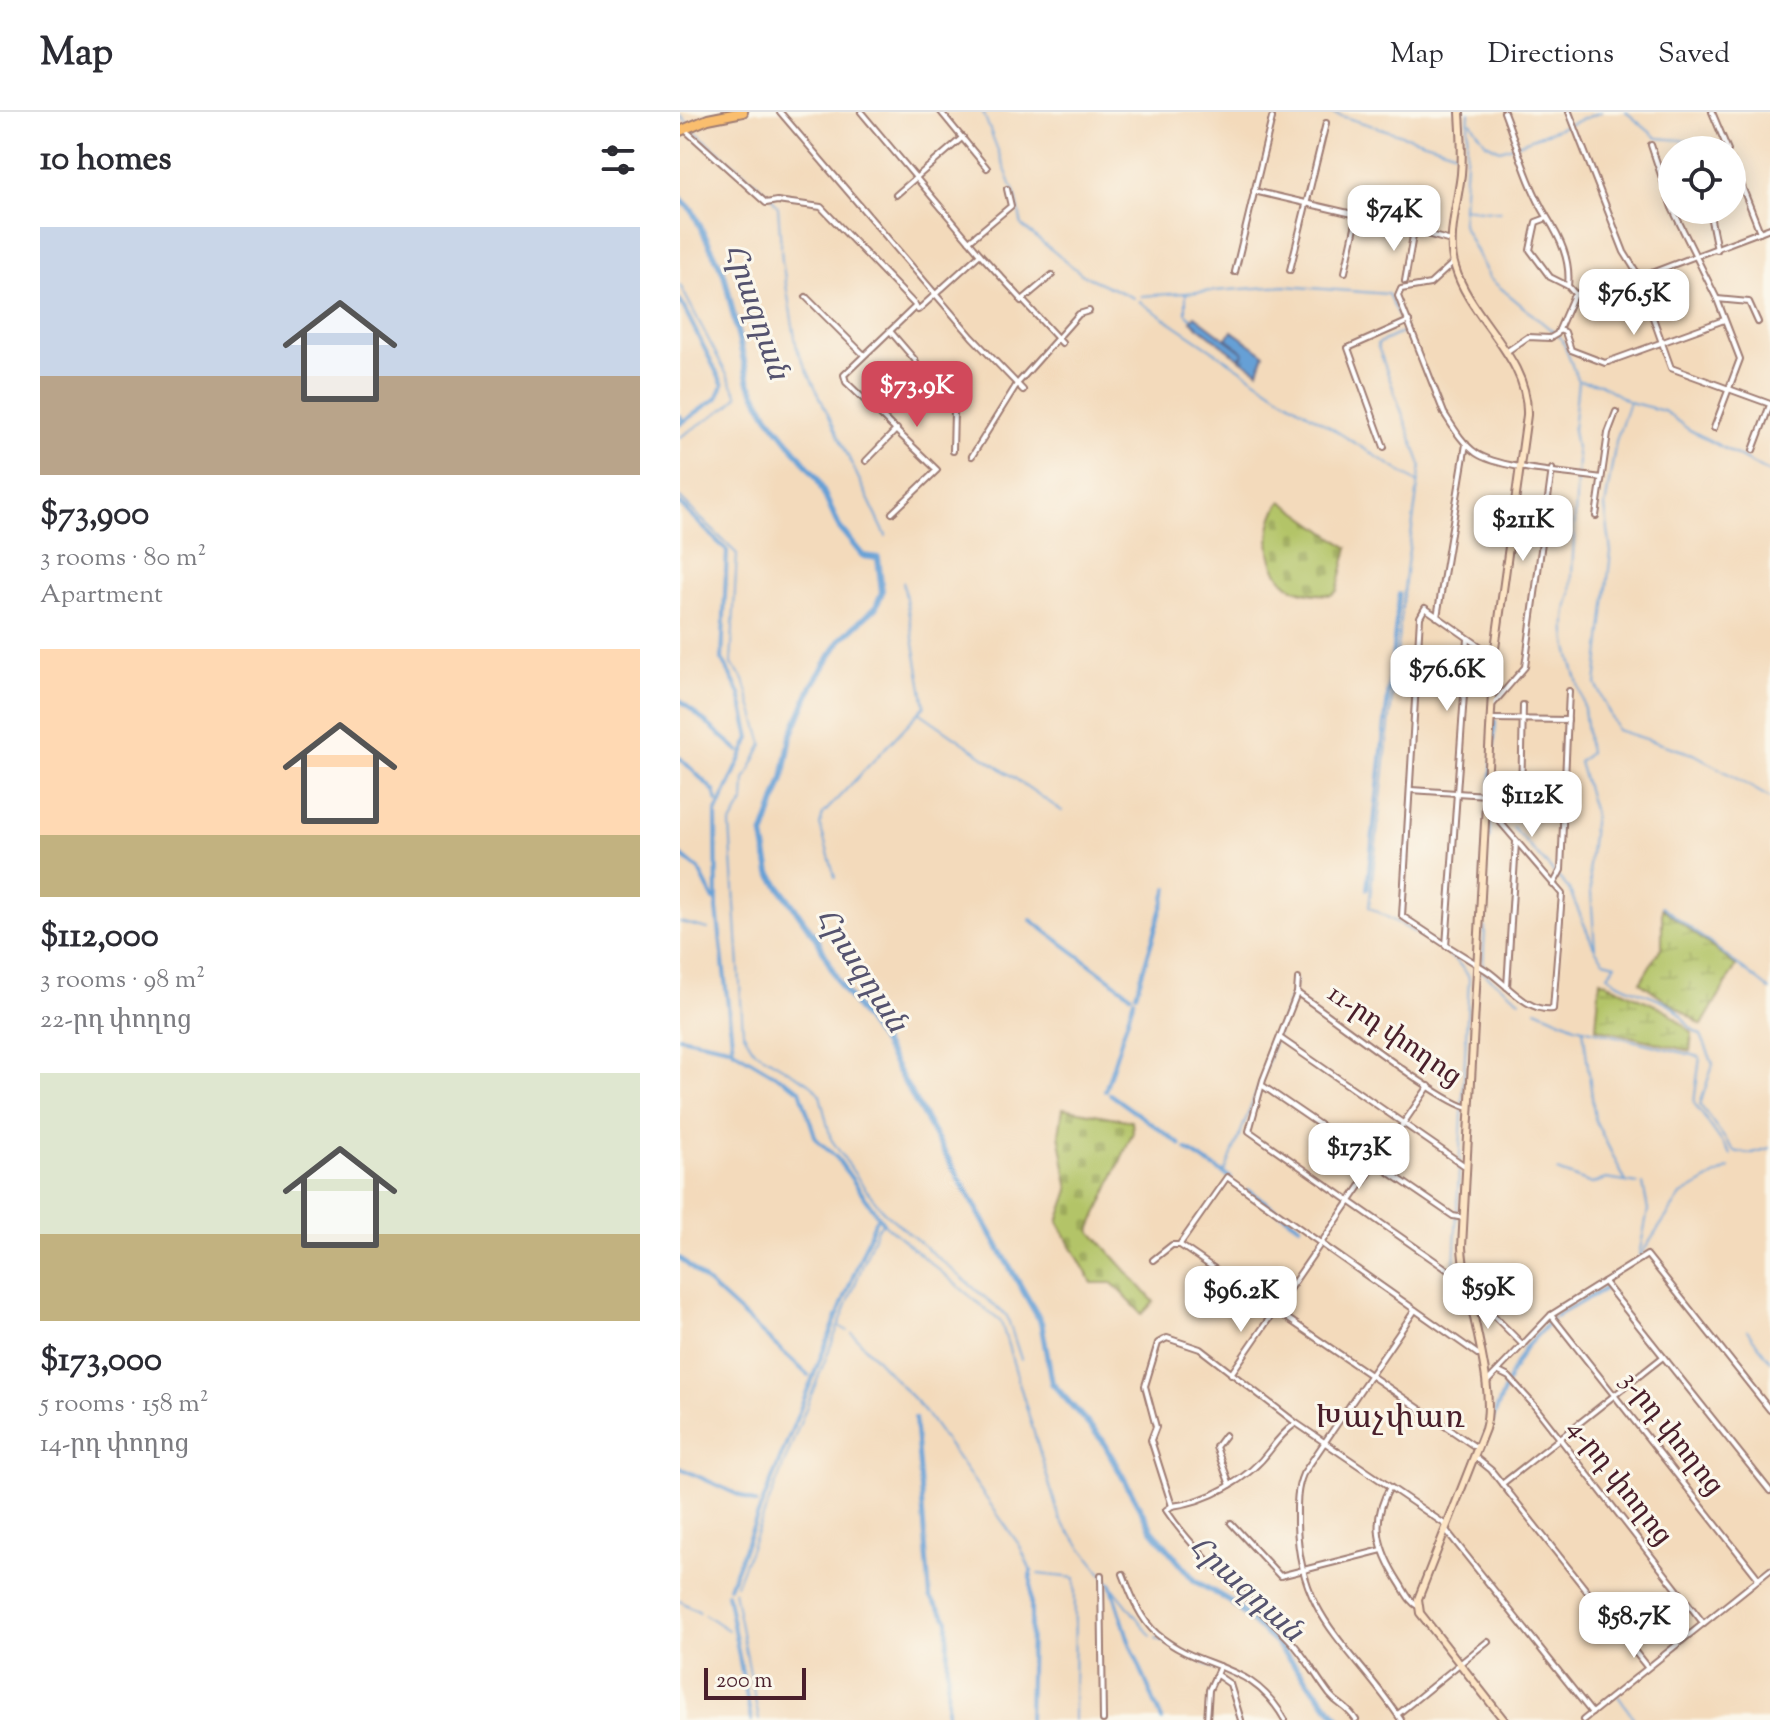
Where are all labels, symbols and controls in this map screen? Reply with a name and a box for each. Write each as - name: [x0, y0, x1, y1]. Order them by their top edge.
- text: Map: [40, 28, 113, 82]
- text: Map: [1390, 35, 1444, 75]
- text: Directions: [1488, 35, 1614, 75]
- text: Saved: [1658, 35, 1730, 75]
- text: 10 homes: [40, 136, 172, 185]
- map controls: [1658, 136, 1746, 224]
- button: locate: [1658, 136, 1746, 224]
- icon: filters: [596, 138, 640, 182]
- pin: $74K: [1347, 185, 1441, 253]
- text: $74K: [1365, 192, 1423, 229]
- water label: Հրազդան: [712, 238, 799, 387]
- pin: $76.5K: [1569, 269, 1699, 337]
- text: $76.5K: [1597, 276, 1671, 313]
- icon: home: [268, 279, 412, 423]
- pin: $73.9K: [852, 361, 982, 429]
- text: $73.9K: [880, 368, 954, 405]
- text: $73,900: [40, 491, 149, 540]
- pin: $211K: [1467, 495, 1579, 563]
- text: $211K: [1492, 502, 1554, 539]
- text: 3 rooms · 80 m²: [40, 540, 206, 577]
- text: Apartment: [40, 577, 163, 614]
- pin: $76.6K: [1382, 645, 1512, 713]
- text: $76.6K: [1408, 652, 1486, 689]
- icon: home: [268, 701, 412, 845]
- pin: $112K: [1476, 771, 1588, 839]
- text: $112K: [1501, 778, 1563, 815]
- water label: Հրազդան: [804, 900, 917, 1043]
- text: $112,000: [40, 913, 159, 962]
- text: 3 rooms · 98 m²: [40, 962, 205, 999]
- street label: 11-րդ փողոց: [1319, 975, 1469, 1097]
- text: 22-րդ փողոց: [40, 1002, 192, 1039]
- pin: $173K: [1303, 1123, 1415, 1191]
- icon: home: [268, 1125, 412, 1269]
- text: $173K: [1326, 1130, 1392, 1167]
- pin: $59K: [1441, 1263, 1535, 1331]
- pin: $96.2K: [1176, 1266, 1306, 1334]
- text: $59K: [1461, 1270, 1515, 1307]
- text: $96.2K: [1203, 1273, 1279, 1310]
- text: $173,000: [40, 1337, 162, 1386]
- street label: 3-րդ փողոց: [1610, 1363, 1732, 1505]
- text: 5 rooms · 158 m²: [40, 1386, 209, 1423]
- district label: Խաչփառ: [1316, 1396, 1466, 1442]
- street label: 4-րդ փողոց: [1557, 1411, 1681, 1555]
- text: 14-րդ փողոց: [40, 1426, 189, 1463]
- water label: Հրազդան: [1178, 1527, 1313, 1654]
- pin: $58.7K: [1569, 1592, 1699, 1660]
- text: $58.7K: [1597, 1599, 1671, 1636]
- scale bar: [704, 1664, 806, 1700]
- text: 200 m: [716, 1666, 772, 1698]

